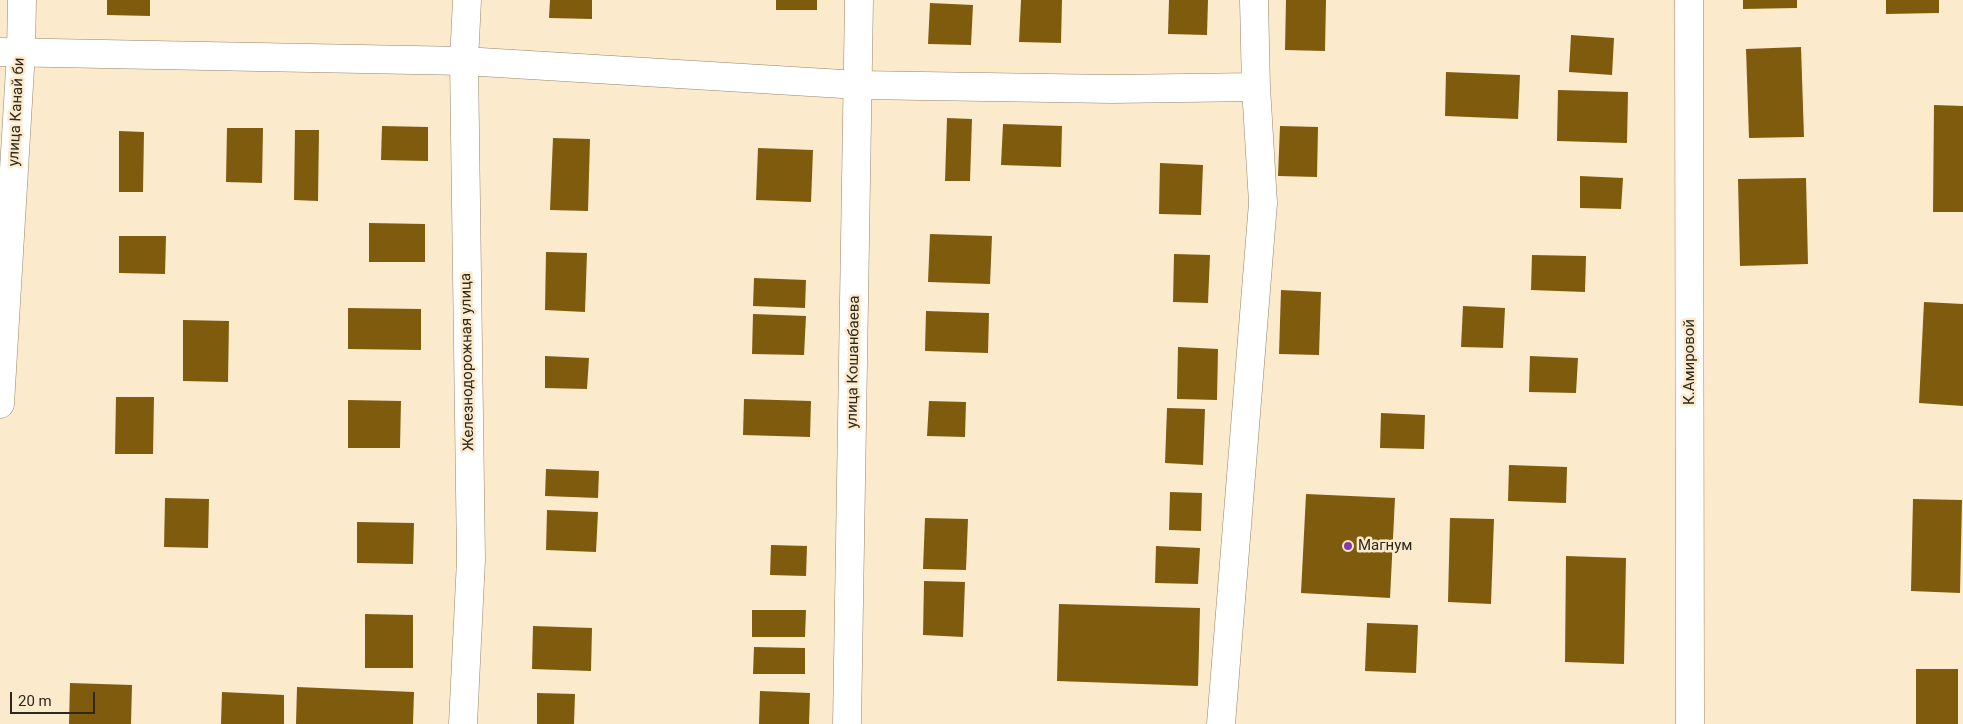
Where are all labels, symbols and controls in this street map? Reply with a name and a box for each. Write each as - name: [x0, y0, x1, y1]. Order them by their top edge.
- street label: улица Канай би: [5, 57, 29, 167]
- street label: Железнодорожная улица: [457, 273, 479, 451]
- street label: улица Кошанбаева: [844, 295, 864, 429]
- street label: К.Амировой: [1681, 319, 1699, 405]
- place label: Магнум: [1358, 537, 1412, 555]
- marker: Магнум: [1342, 540, 1354, 552]
- scale bar: [12, 682, 98, 714]
- text: 20 m: [18, 692, 52, 710]

